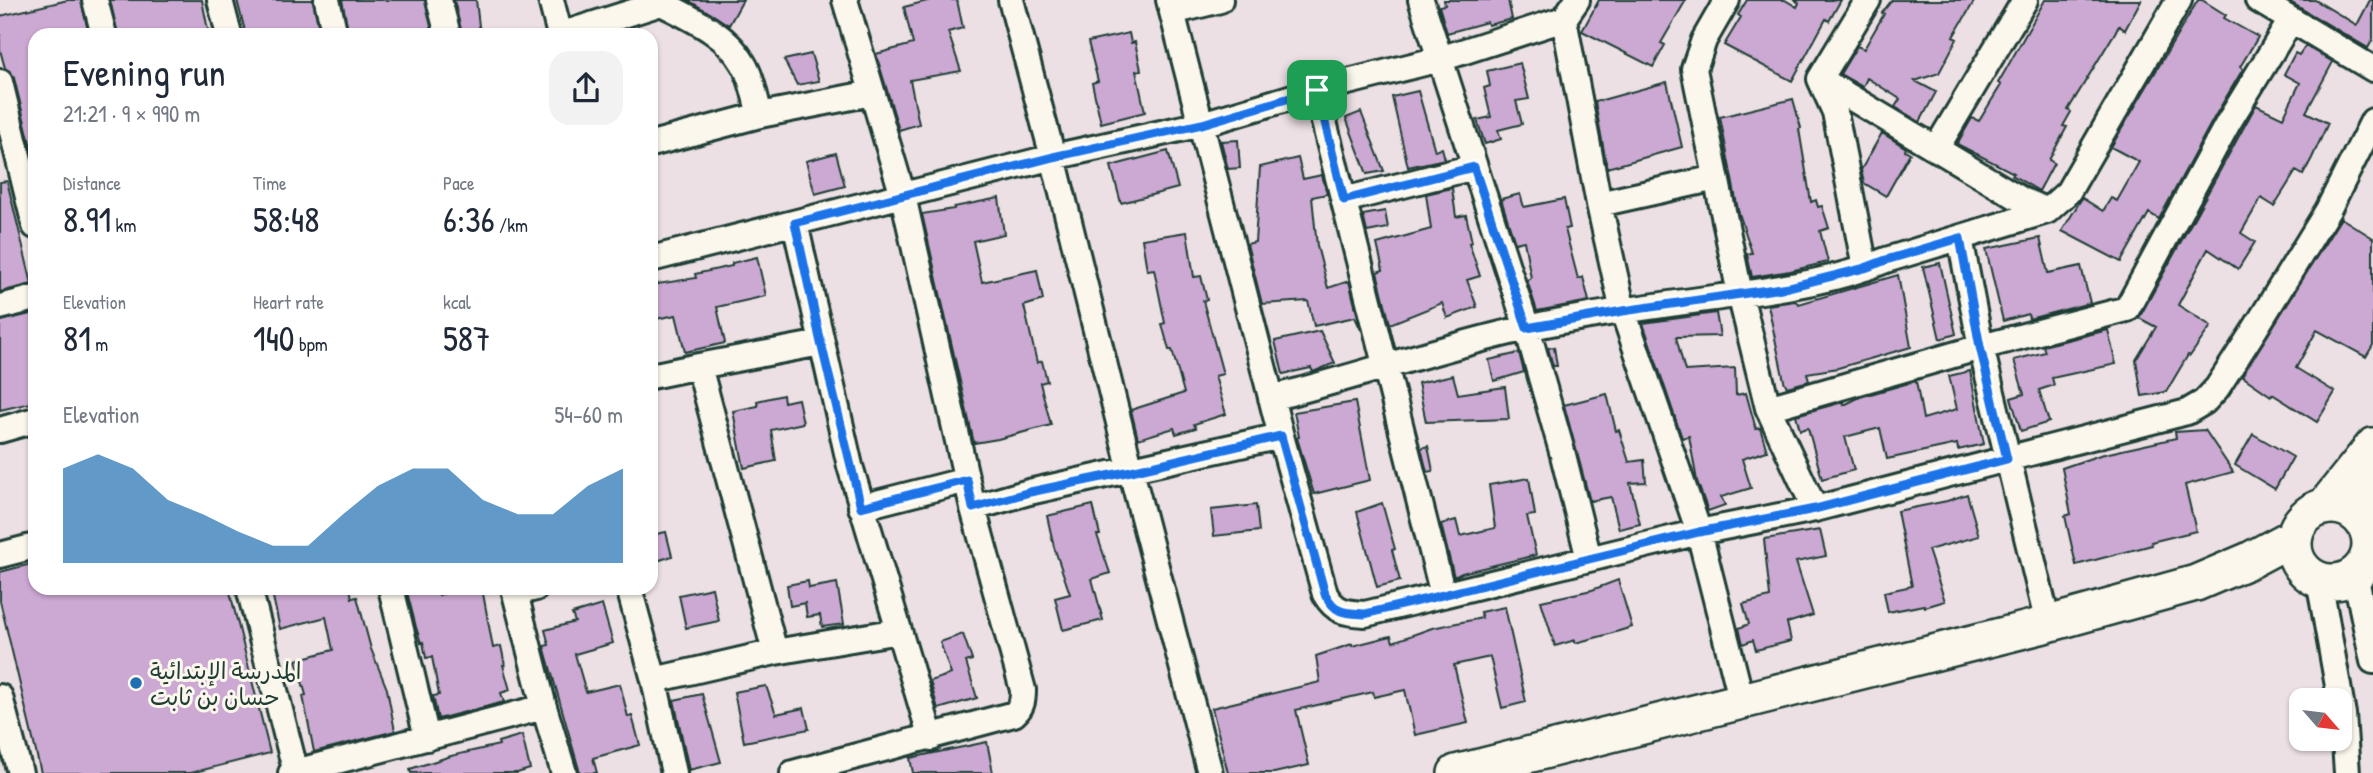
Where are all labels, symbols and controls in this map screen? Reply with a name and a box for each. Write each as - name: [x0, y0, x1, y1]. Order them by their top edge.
- text: Evening run: [63, 46, 226, 98]
- button: share: [549, 51, 623, 125]
- pin: [1287, 60, 1347, 120]
- icon: arrive: [1298, 71, 1336, 109]
- text: 21:21 · 9 × 990 m: [63, 98, 200, 129]
- text: Distance: [63, 170, 121, 196]
- text: Time: [253, 170, 287, 196]
- text: Pace: [443, 170, 475, 196]
- text: 8.91: [63, 196, 111, 243]
- text: 58:48: [253, 196, 319, 243]
- text: 6:36: [443, 196, 495, 243]
- text: km: [111, 212, 136, 238]
- text: /km: [495, 212, 528, 238]
- text: Elevation: [63, 289, 126, 315]
- text: Heart rate: [253, 289, 324, 315]
- text: kcal: [443, 289, 471, 315]
- text: 81: [63, 315, 91, 362]
- text: 140: [253, 315, 295, 362]
- text: 587: [443, 315, 490, 362]
- text: m: [91, 331, 108, 357]
- text: bpm: [295, 331, 328, 357]
- text: Elevation: [63, 399, 139, 430]
- text: 54–60 m: [555, 399, 623, 430]
- place label: المدرسة الإبتدائية حسان بن ثابت: [150, 655, 302, 712]
- marker: المدرسة الإبتدائية حسان بن ثابت: [128, 675, 144, 691]
- north arrow: [2289, 688, 2352, 751]
- map controls: [2289, 688, 2352, 751]

